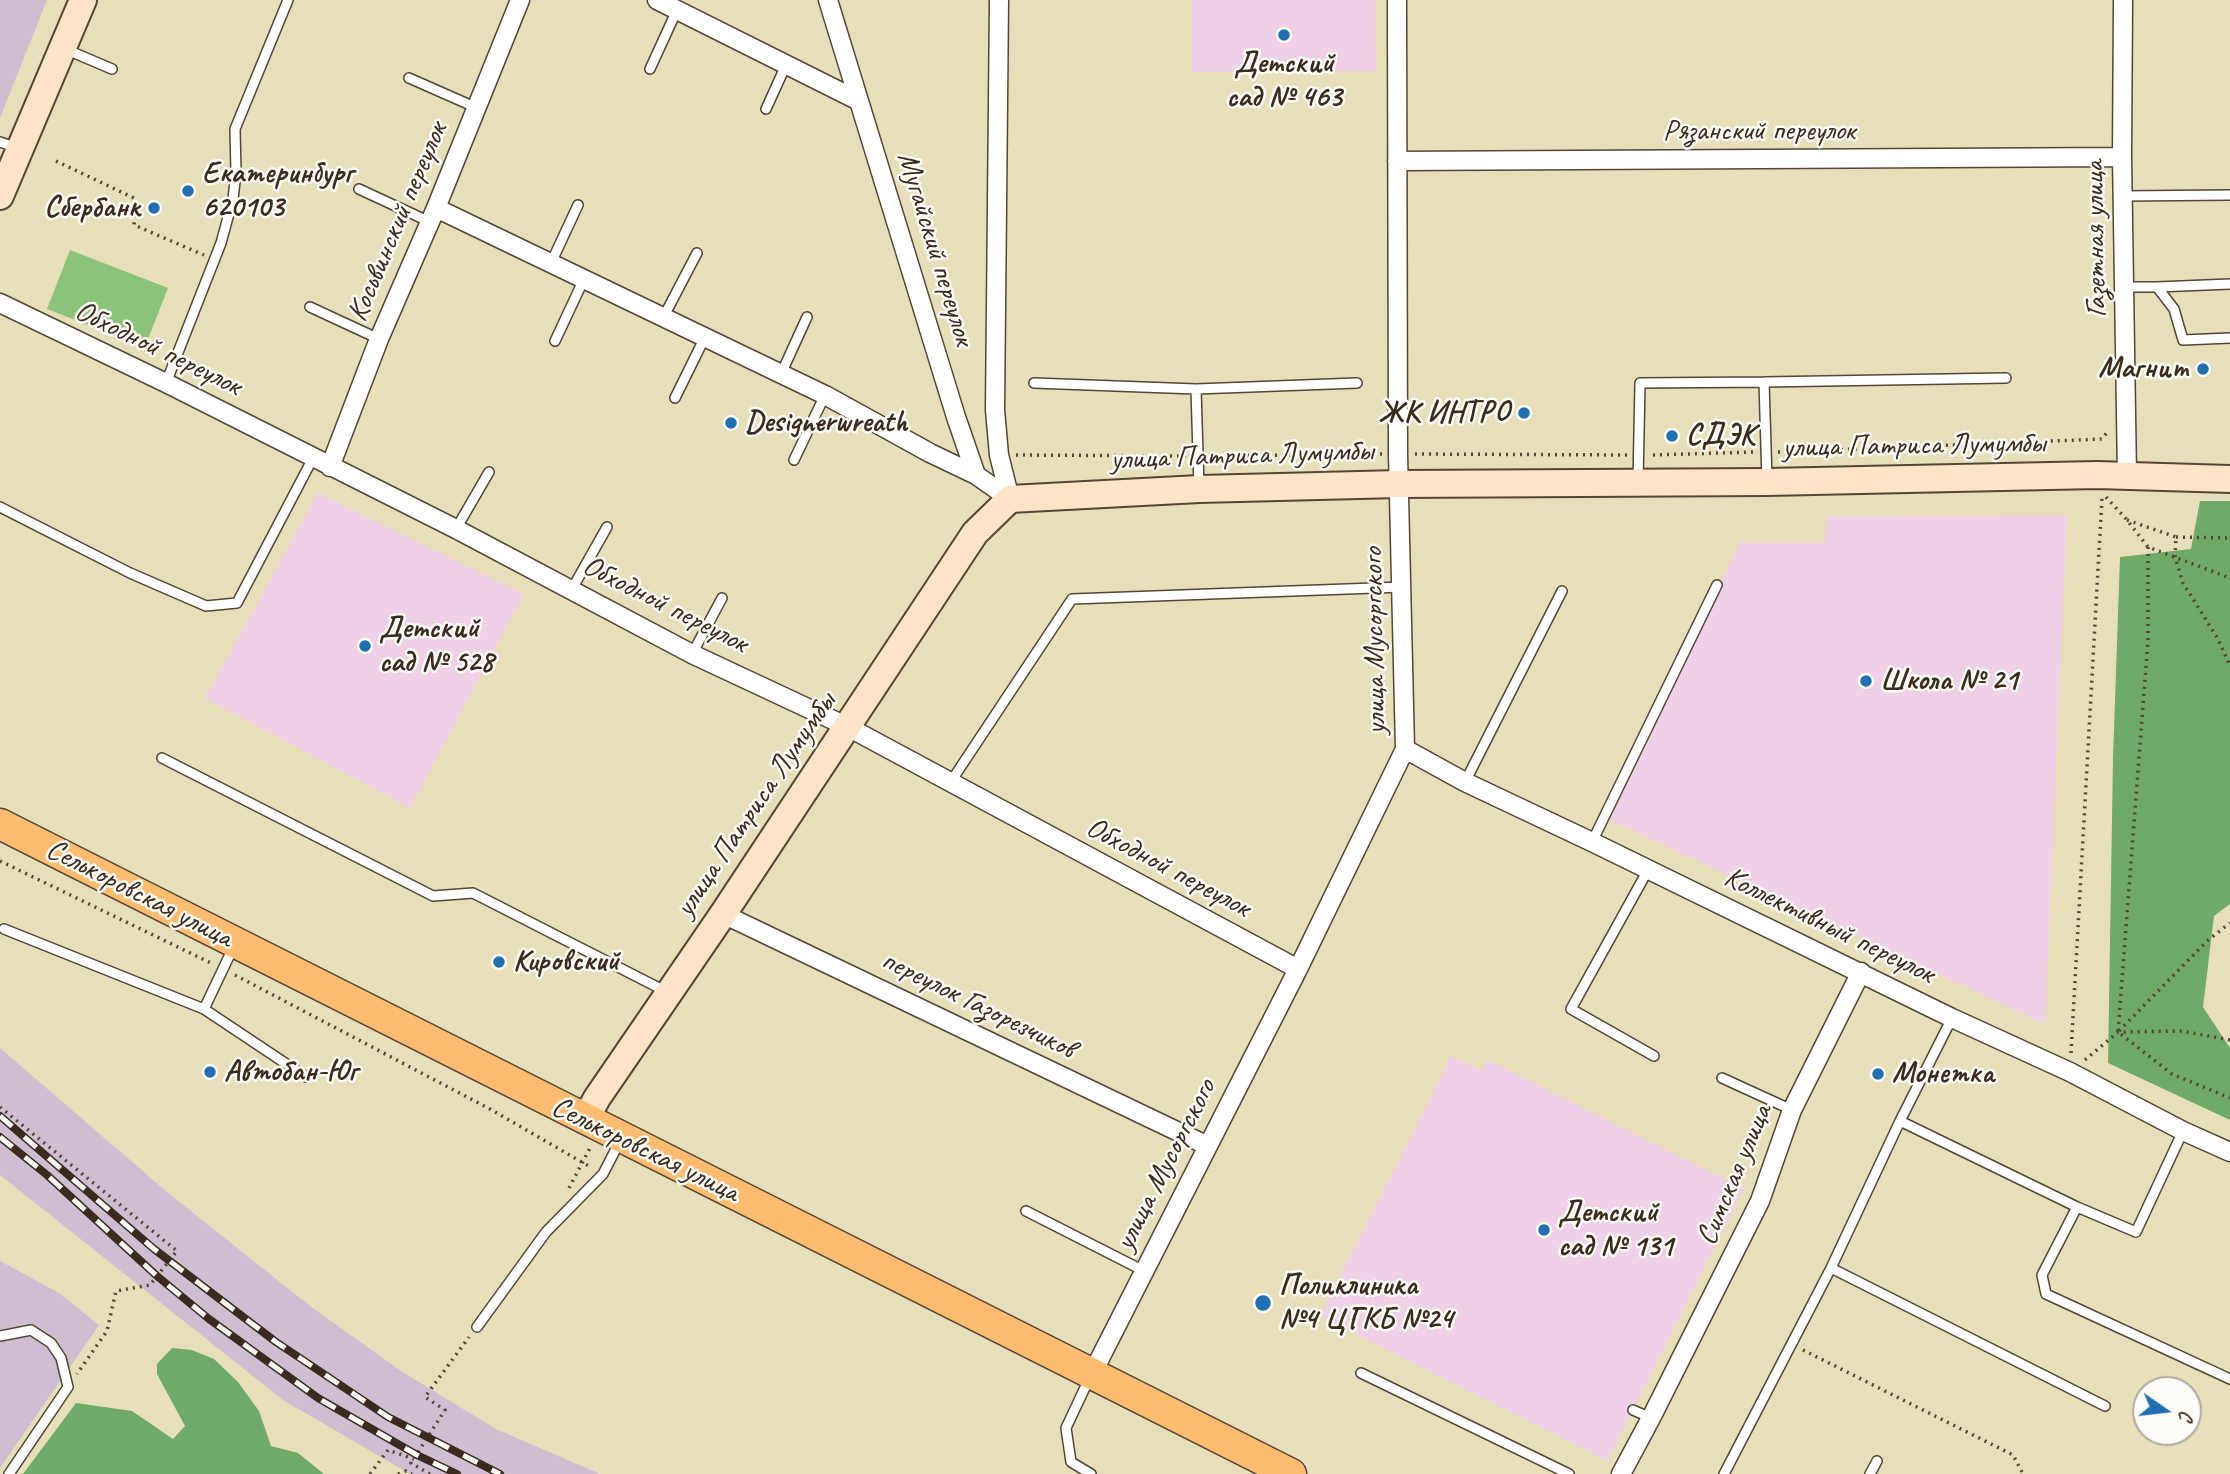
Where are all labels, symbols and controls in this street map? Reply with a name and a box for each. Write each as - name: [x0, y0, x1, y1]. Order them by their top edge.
- marker: Детский сад № 463: [1276, 27, 1292, 43]
- place label: Детский сад № 463: [1226, 46, 1342, 116]
- street label: Рязанский переулок: [1663, 113, 1855, 149]
- street label: Косьвинский переулок: [340, 117, 456, 327]
- street label: Мугайский переулок: [889, 148, 981, 350]
- place label: Екатеринбург 620103: [202, 156, 353, 226]
- street label: Газетная улица: [2077, 160, 2115, 318]
- marker: Екатеринбург 620103: [180, 183, 196, 199]
- place label: Сбербанк: [44, 190, 140, 226]
- marker: Сбербанк: [146, 200, 162, 216]
- street label: Обходной переулок: [69, 293, 247, 405]
- place label: Магнит: [2098, 351, 2189, 387]
- marker: Магнит: [2195, 361, 2211, 377]
- place label: ЖК ИНТРО: [1379, 395, 1510, 431]
- place label: Designerwreath: [745, 405, 907, 441]
- marker: ЖК ИНТРО: [1516, 405, 1532, 421]
- marker: Designerwreath: [723, 415, 739, 431]
- place label: СДЭК: [1686, 418, 1755, 454]
- street label: улица Патриса Лумумбы: [1782, 426, 2046, 466]
- marker: СДЭК: [1664, 428, 1680, 444]
- street label: улица Патриса Лумумбы: [1110, 433, 1374, 479]
- street label: улица Мусоргского: [1355, 547, 1395, 735]
- street label: Обходной переулок: [576, 548, 754, 662]
- place label: Детский сад № 528: [379, 611, 493, 682]
- marker: Детский сад № 528: [357, 638, 373, 654]
- place label: Школа № 21: [1880, 663, 2018, 699]
- marker: Школа № 21: [1858, 673, 1874, 689]
- street label: улица Патриса Лумумбы: [668, 686, 844, 924]
- street label: Обходной переулок: [1080, 810, 1256, 926]
- street label: Селькоровская улица: [40, 832, 238, 956]
- street label: Коллективный переулок: [1718, 860, 1940, 992]
- street label: переулок Газорезчиков: [875, 943, 1081, 1067]
- place label: Кировский: [513, 944, 619, 980]
- marker: Кировский: [491, 954, 507, 970]
- place label: Автобан-Юг: [224, 1054, 357, 1090]
- place label: Монетка: [1892, 1056, 1994, 1092]
- marker: Автобан-Юг: [202, 1064, 218, 1080]
- marker: Монетка: [1870, 1066, 1886, 1082]
- street label: улица Мусоргского: [1107, 1073, 1225, 1257]
- street label: Селькоровская улица: [545, 1089, 745, 1211]
- street label: Симская улица: [1689, 1099, 1781, 1251]
- place label: Детский сад № 131: [1558, 1195, 1673, 1266]
- marker: Детский сад № 131: [1536, 1222, 1552, 1238]
- place label: Поликлиника №4 ЦГКБ №24: [1279, 1268, 1453, 1338]
- marker: Поликлиника №4 ЦГКБ №24: [1253, 1293, 1273, 1313]
- north arrow: [2132, 1376, 2202, 1446]
- text: С: [2173, 1408, 2198, 1423]

